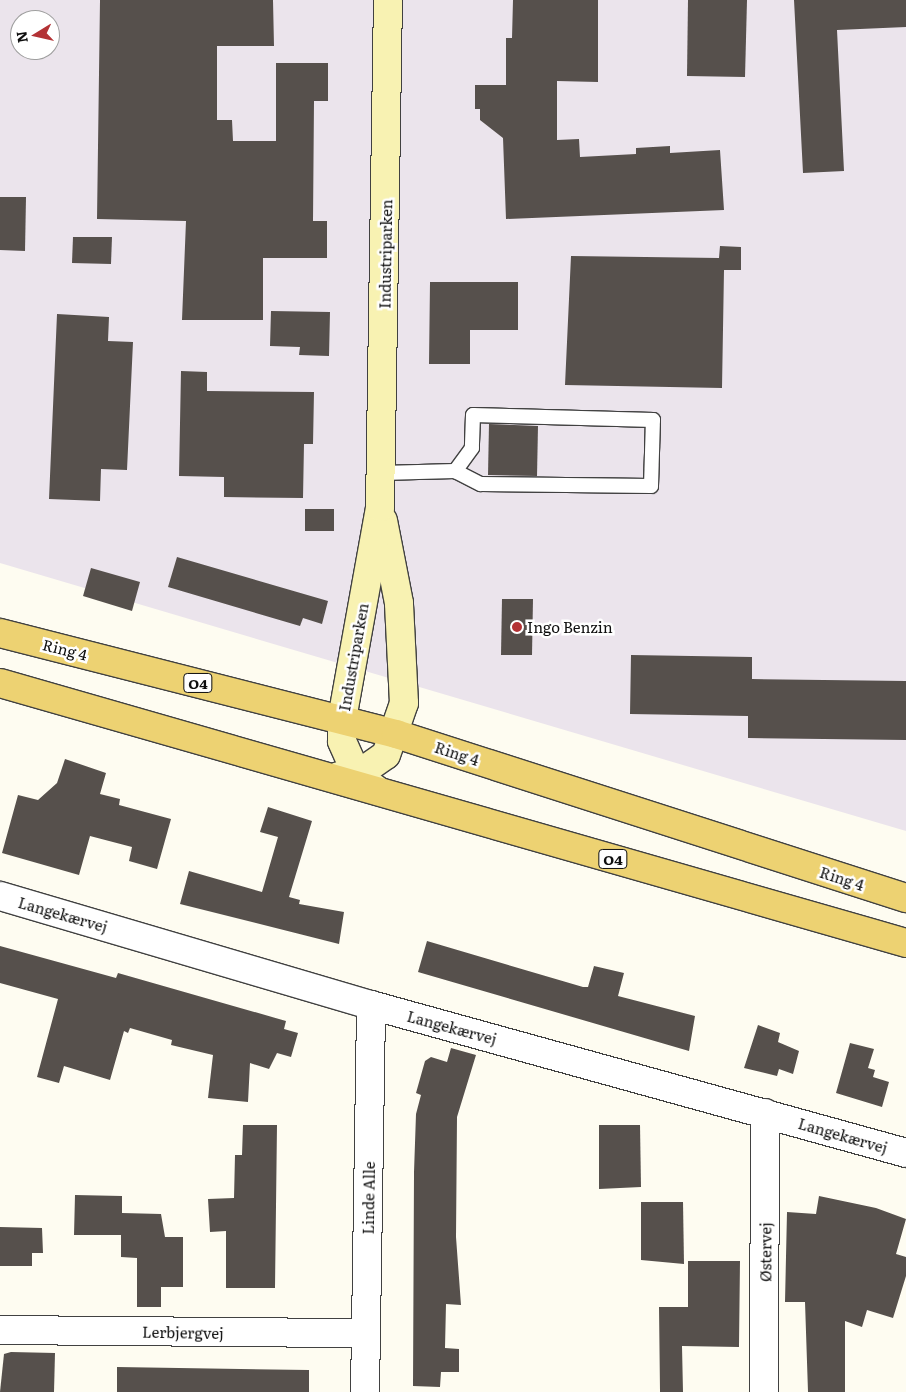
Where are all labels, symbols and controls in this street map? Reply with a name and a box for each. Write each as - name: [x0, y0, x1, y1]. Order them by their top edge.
- north arrow: [10, 10, 60, 60]
- text: N: [10, 30, 32, 45]
- street label: Industriparken: [375, 199, 395, 309]
- street label: Industriparken: [335, 602, 371, 712]
- place label: Ingo Benzin: [527, 618, 613, 636]
- marker: Ingo Benzin: [511, 621, 523, 633]
- street label: Ring 4: [41, 635, 89, 663]
- road number: O4: [183, 671, 213, 694]
- street label: Ring 4: [433, 737, 481, 769]
- road number: O4: [598, 848, 628, 871]
- street label: Ring 4: [818, 862, 866, 894]
- street label: Langekærvej: [16, 893, 110, 935]
- street label: Langekærvej: [405, 1006, 499, 1048]
- street label: Langekærvej: [796, 1114, 890, 1156]
- street label: Linde Alle: [358, 1161, 378, 1235]
- street label: Østervej: [756, 1222, 774, 1282]
- street label: Lerbjergvej: [142, 1322, 224, 1342]

